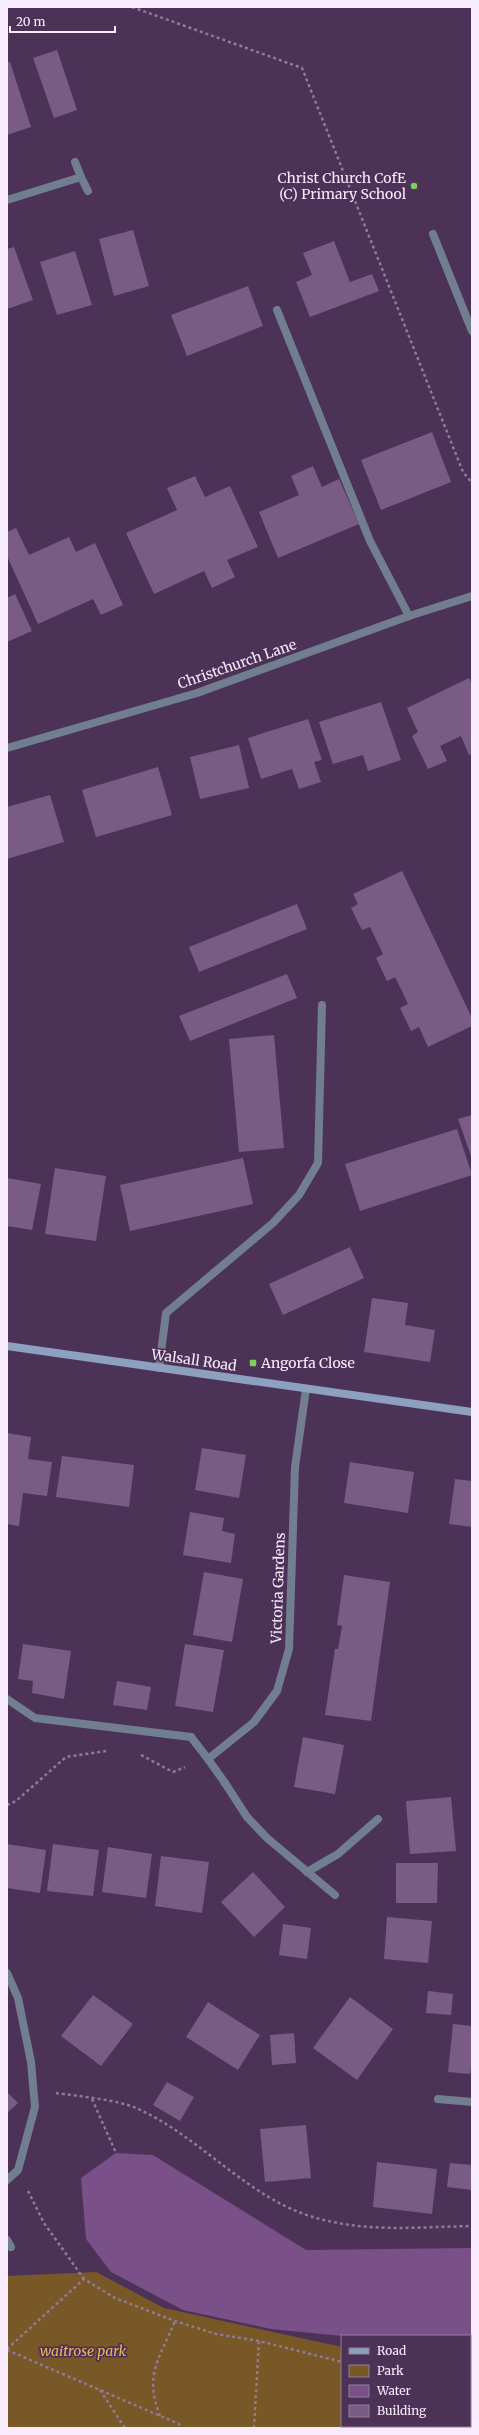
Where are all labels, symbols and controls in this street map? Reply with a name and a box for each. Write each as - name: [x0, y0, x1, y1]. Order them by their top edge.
- scale bar: [10, 8, 115, 34]
- text: 20 m: [16, 14, 45, 29]
- place label: Christ Church CofE (C) Primary School: [277, 169, 407, 203]
- marker: Christ Church CofE (C) Primary School: [409, 181, 419, 191]
- street label: Christchurch Lane: [175, 635, 299, 693]
- street label: Walsall Road: [149, 1345, 238, 1375]
- place label: Angorfa Close: [260, 1354, 355, 1372]
- marker: Angorfa Close: [248, 1358, 258, 1368]
- street label: Victoria Gardens: [267, 1532, 289, 1645]
- legend: [341, 2335, 471, 2427]
- park label: waitrose park: [40, 2342, 127, 2360]
- text: Road: [377, 2343, 406, 2358]
- text: Park: [377, 2363, 404, 2378]
- text: Water: [376, 2383, 412, 2398]
- text: Building: [377, 2403, 427, 2418]

